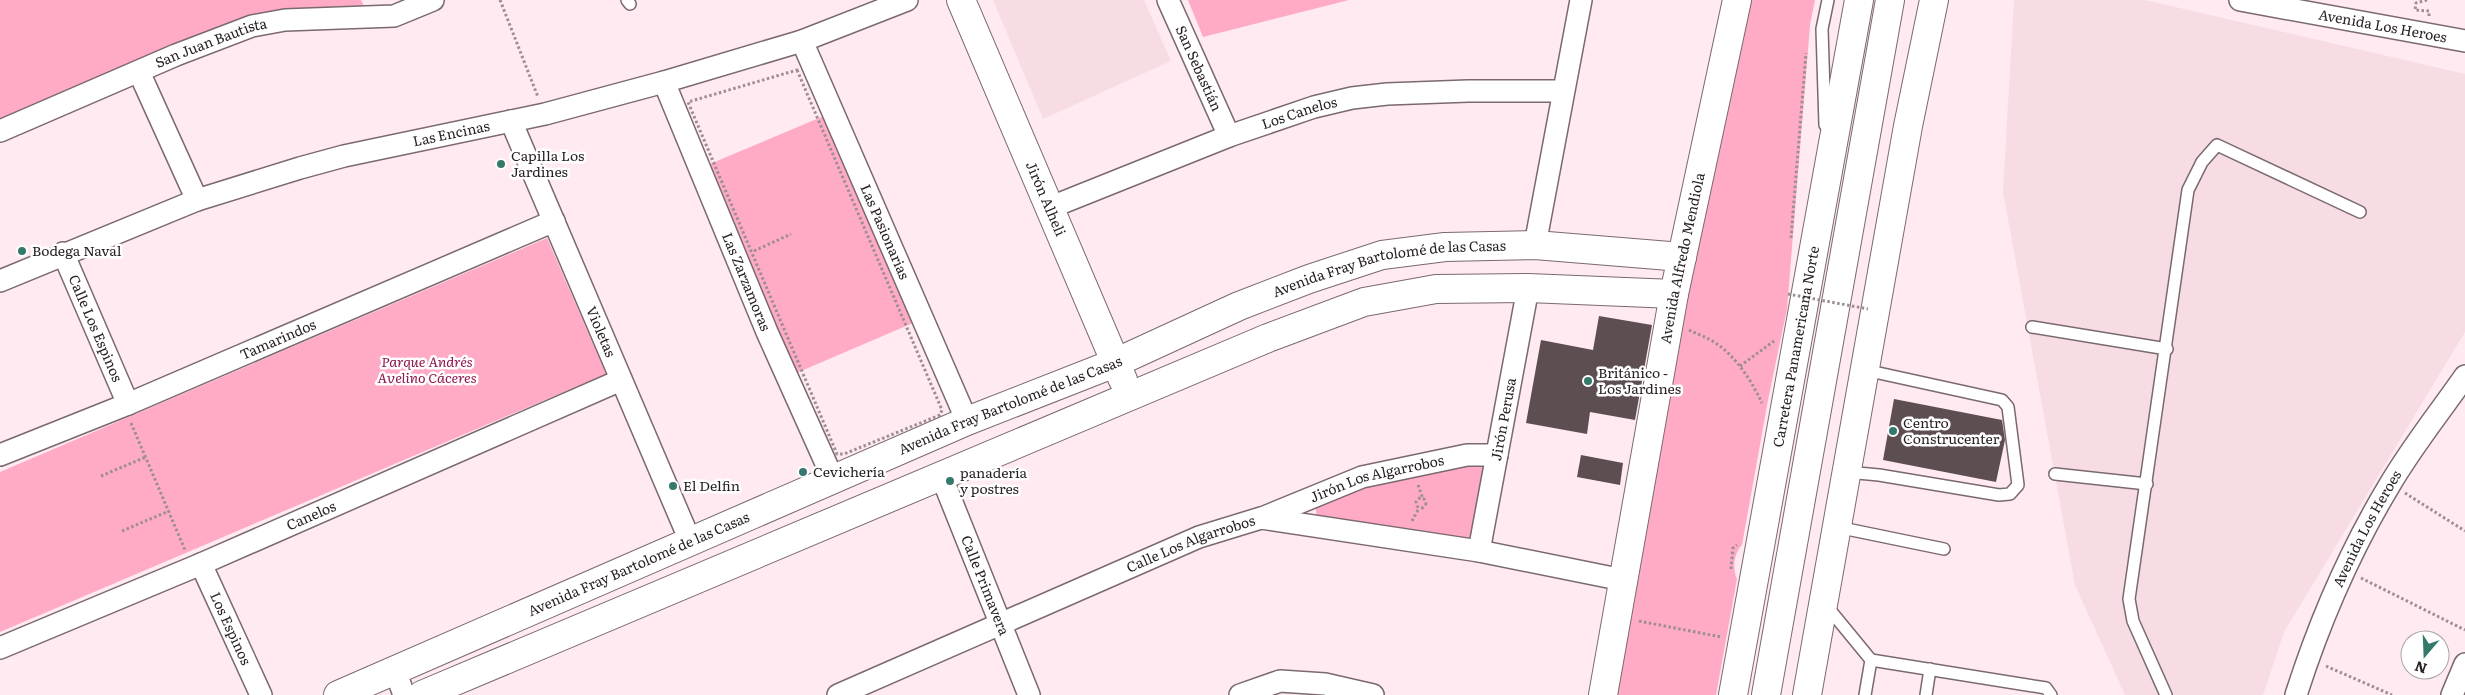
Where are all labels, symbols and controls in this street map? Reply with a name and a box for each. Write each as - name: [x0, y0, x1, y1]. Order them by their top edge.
- street label: Avenida Los Heroes: [2317, 4, 2449, 46]
- street label: San Juan Bautista: [152, 12, 269, 72]
- street label: San Sebastián: [1172, 22, 1228, 114]
- street label: Los Canelos: [1259, 91, 1339, 133]
- street label: Las Encinas: [411, 115, 491, 150]
- place label: Capilla Los Jardines: [511, 145, 584, 181]
- marker: Capilla Los Jardines: [495, 158, 507, 170]
- street label: Jirón Alheli: [1022, 158, 1072, 239]
- street label: Avenida Alfredo Mendiola: [1654, 170, 1709, 345]
- street label: Las Pasionarias: [856, 181, 915, 282]
- street label: Las Zarzamoras: [718, 229, 776, 334]
- street label: Avenida Fray Bartolomé de las Casas: [1269, 235, 1506, 301]
- place label: Bodega Naval: [32, 240, 122, 260]
- street label: Carretera Panamericana Norte: [1767, 244, 1823, 449]
- marker: Bodega Naval: [16, 245, 28, 257]
- street label: Calle Los Espinos: [64, 271, 128, 385]
- street label: Violetas: [582, 303, 621, 360]
- street label: Tamarindos: [236, 313, 319, 364]
- street label: Avenida Fray Bartolomé de las Casas: [895, 350, 1125, 459]
- park label: Parque Andrés Avelino Cáceres: [377, 351, 477, 387]
- place label: Británico - Los Jardines: [1598, 362, 1681, 398]
- marker: Británico - Los Jardines: [1582, 375, 1594, 387]
- street label: Jirón Perusa: [1485, 376, 1520, 462]
- place label: Centro Construcenter: [1903, 412, 2000, 448]
- marker: Centro Construcenter: [1887, 425, 1899, 437]
- street label: Jirón Los Algarrobos: [1306, 449, 1445, 506]
- place label: Cevichería: [813, 461, 885, 481]
- place label: panadería y postres: [960, 462, 1028, 498]
- marker: Cevichería: [797, 466, 809, 478]
- street label: Avenida Los Heroes: [2327, 466, 2405, 590]
- place label: El Delfin: [683, 475, 740, 495]
- marker: panadería y postres: [944, 475, 956, 487]
- marker: El Delfin: [667, 480, 679, 492]
- street label: Canelos: [283, 495, 339, 535]
- street label: Avenida Fray Bartolomé de las Casas: [524, 506, 752, 620]
- street label: Calle Los Algarrobos: [1123, 509, 1257, 577]
- street label: Calle Primavera: [957, 532, 1015, 639]
- street label: Los Espinos: [206, 588, 257, 668]
- north arrow: [2400, 630, 2450, 680]
- text: N: [2411, 657, 2429, 680]

